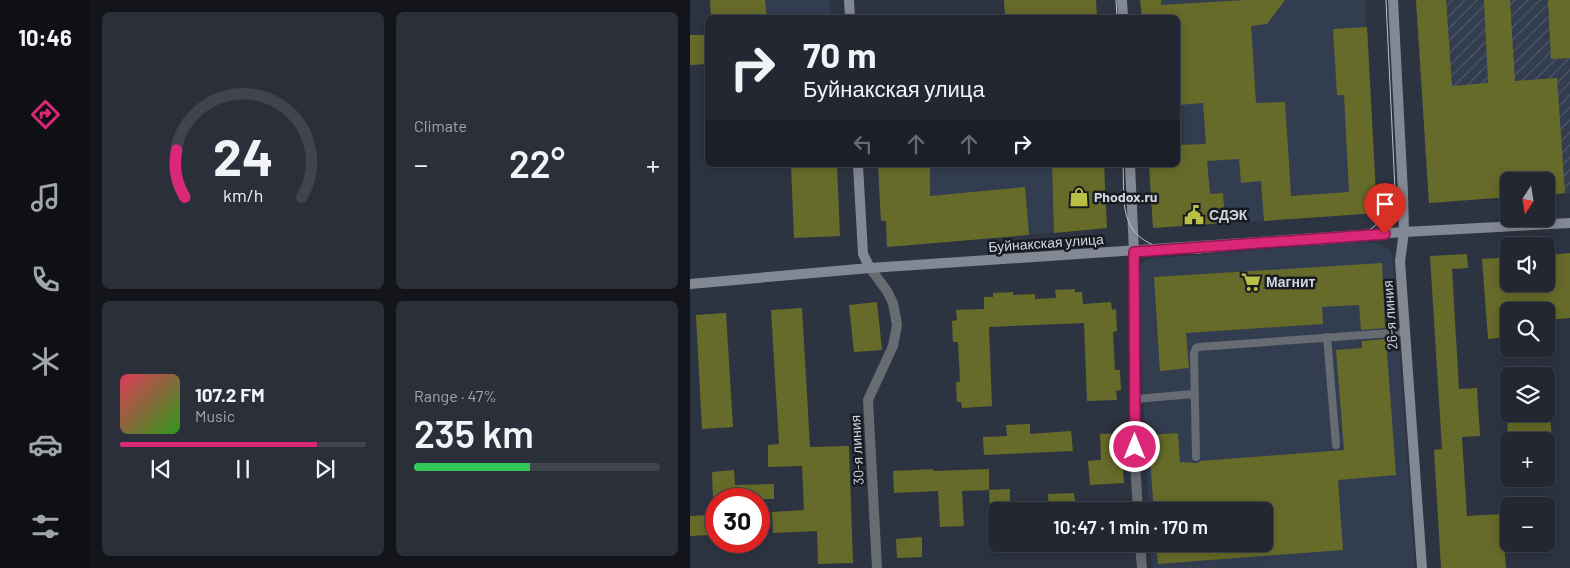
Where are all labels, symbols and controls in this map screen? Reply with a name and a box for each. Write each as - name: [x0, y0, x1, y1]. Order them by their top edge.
- text: 10:46: [18, 24, 72, 50]
- text: 70 m: [803, 33, 877, 75]
- icon: right: [720, 35, 785, 100]
- text: Буйнакская улица: [803, 75, 985, 101]
- icon: directions: [28, 97, 63, 132]
- text: Climate: [414, 116, 467, 135]
- text: 24: [213, 124, 273, 186]
- icon: left: [849, 130, 877, 158]
- icon: ahead: [902, 130, 930, 158]
- icon: ahead: [955, 130, 983, 158]
- icon: right: [1008, 130, 1036, 158]
- text: 22°: [509, 140, 565, 186]
- text: −: [414, 147, 428, 181]
- text: +: [646, 147, 660, 181]
- north arrow: [1500, 172, 1555, 228]
- map controls: [1500, 172, 1555, 552]
- icon: music: [28, 180, 63, 215]
- pin: [1364, 183, 1406, 234]
- text: km/h: [223, 184, 263, 206]
- shop icon: Phodox.ru: [1068, 186, 1090, 208]
- place label: Phodox.ru: [1094, 188, 1157, 205]
- icon: arrive: [1371, 190, 1399, 218]
- public building icon: СДЭК: [1183, 204, 1205, 226]
- place label: СДЭК: [1209, 206, 1248, 223]
- street label: Буйнакская улица: [988, 230, 1104, 255]
- button: sound: [1500, 237, 1555, 292]
- icon: phone: [28, 262, 63, 297]
- supermarket icon: Магнит: [1240, 271, 1262, 293]
- place label: Магнит: [1266, 273, 1316, 290]
- street label: 26-я линия: [1379, 280, 1400, 350]
- button: search: [1500, 302, 1555, 357]
- icon: climate: [28, 344, 63, 379]
- button: layers: [1500, 367, 1555, 422]
- text: 107.2 FM: [195, 383, 265, 406]
- text: Range · 47%: [414, 386, 497, 405]
- text: Music: [195, 406, 235, 425]
- text: 235 km: [414, 410, 534, 456]
- street label: 30-я линия: [846, 415, 867, 485]
- position arrow: [1108, 420, 1160, 472]
- icon: car: [28, 427, 63, 462]
- button: +: [1500, 432, 1555, 487]
- icon: previous: [147, 455, 175, 483]
- icon: pause: [229, 455, 257, 483]
- icon: next: [311, 455, 339, 483]
- speed limit sign: 30: [705, 488, 770, 553]
- button: −: [1500, 497, 1555, 552]
- icon: filters: [28, 509, 63, 544]
- text: 10:47 · 1 min · 170 m: [1053, 515, 1208, 538]

